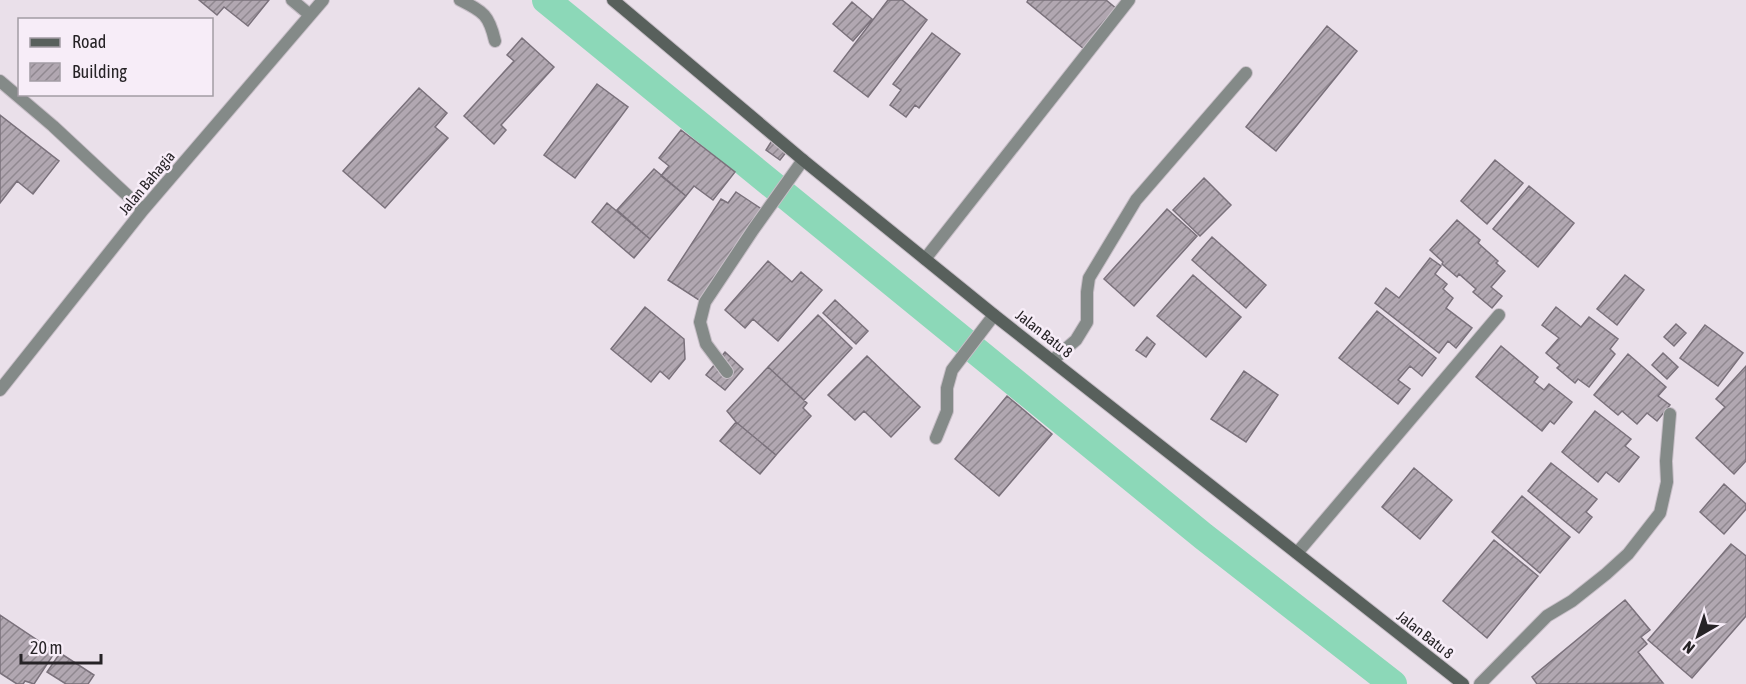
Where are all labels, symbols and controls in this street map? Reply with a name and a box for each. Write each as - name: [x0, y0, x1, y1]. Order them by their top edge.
- legend: [18, 18, 213, 96]
- text: Road: [72, 31, 106, 52]
- text: Building: [72, 61, 127, 82]
- street label: Jalan Bahagia: [115, 148, 178, 218]
- street label: Jalan Batu 8: [1013, 306, 1076, 361]
- north arrow: [1668, 606, 1728, 666]
- street label: Jalan Batu 8: [1394, 607, 1457, 662]
- scale bar: [21, 627, 100, 665]
- text: 20 m: [30, 637, 62, 658]
- text: N: [1679, 638, 1698, 658]

